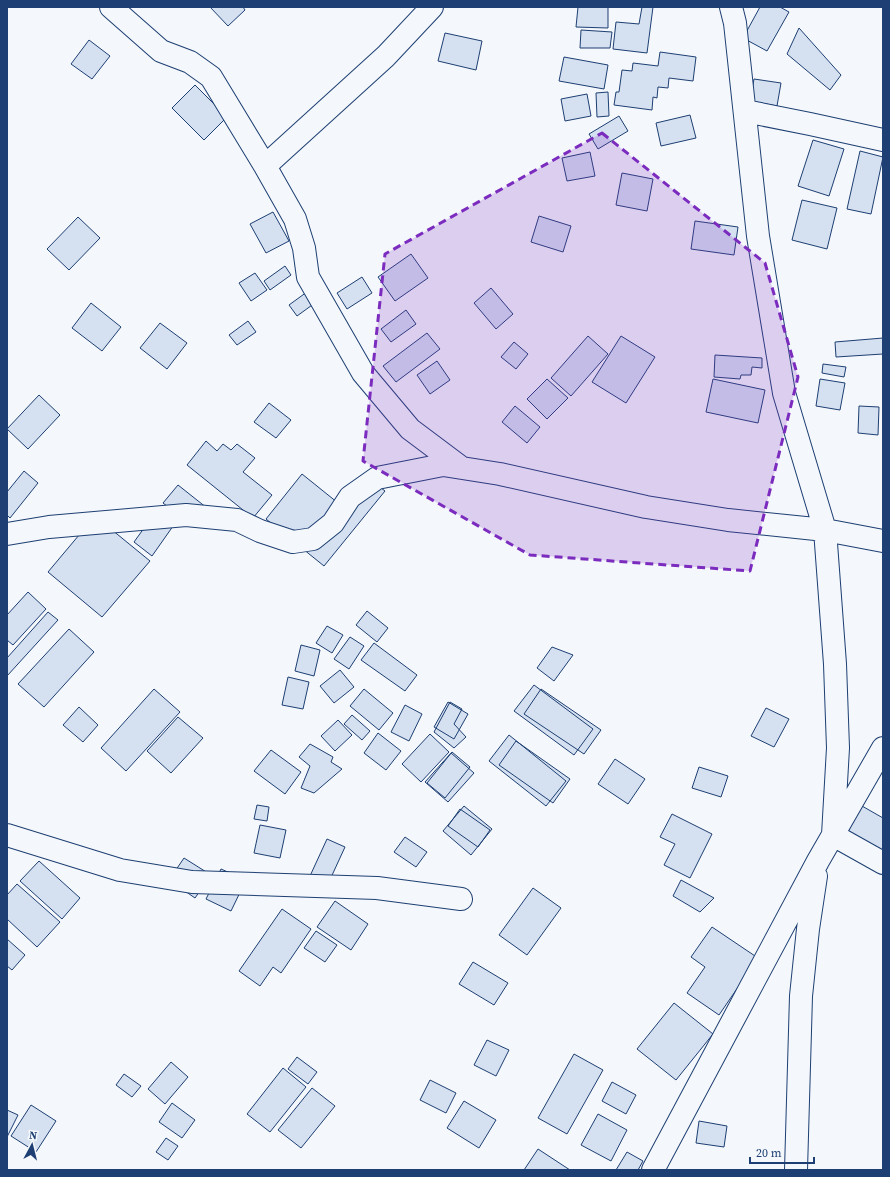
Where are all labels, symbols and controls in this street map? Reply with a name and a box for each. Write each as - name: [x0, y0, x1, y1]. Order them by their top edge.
- north arrow: [12, 1125, 52, 1165]
- text: N: [28, 1128, 38, 1144]
- scale bar: [750, 1139, 814, 1165]
- text: 20 m: [756, 1145, 782, 1161]

